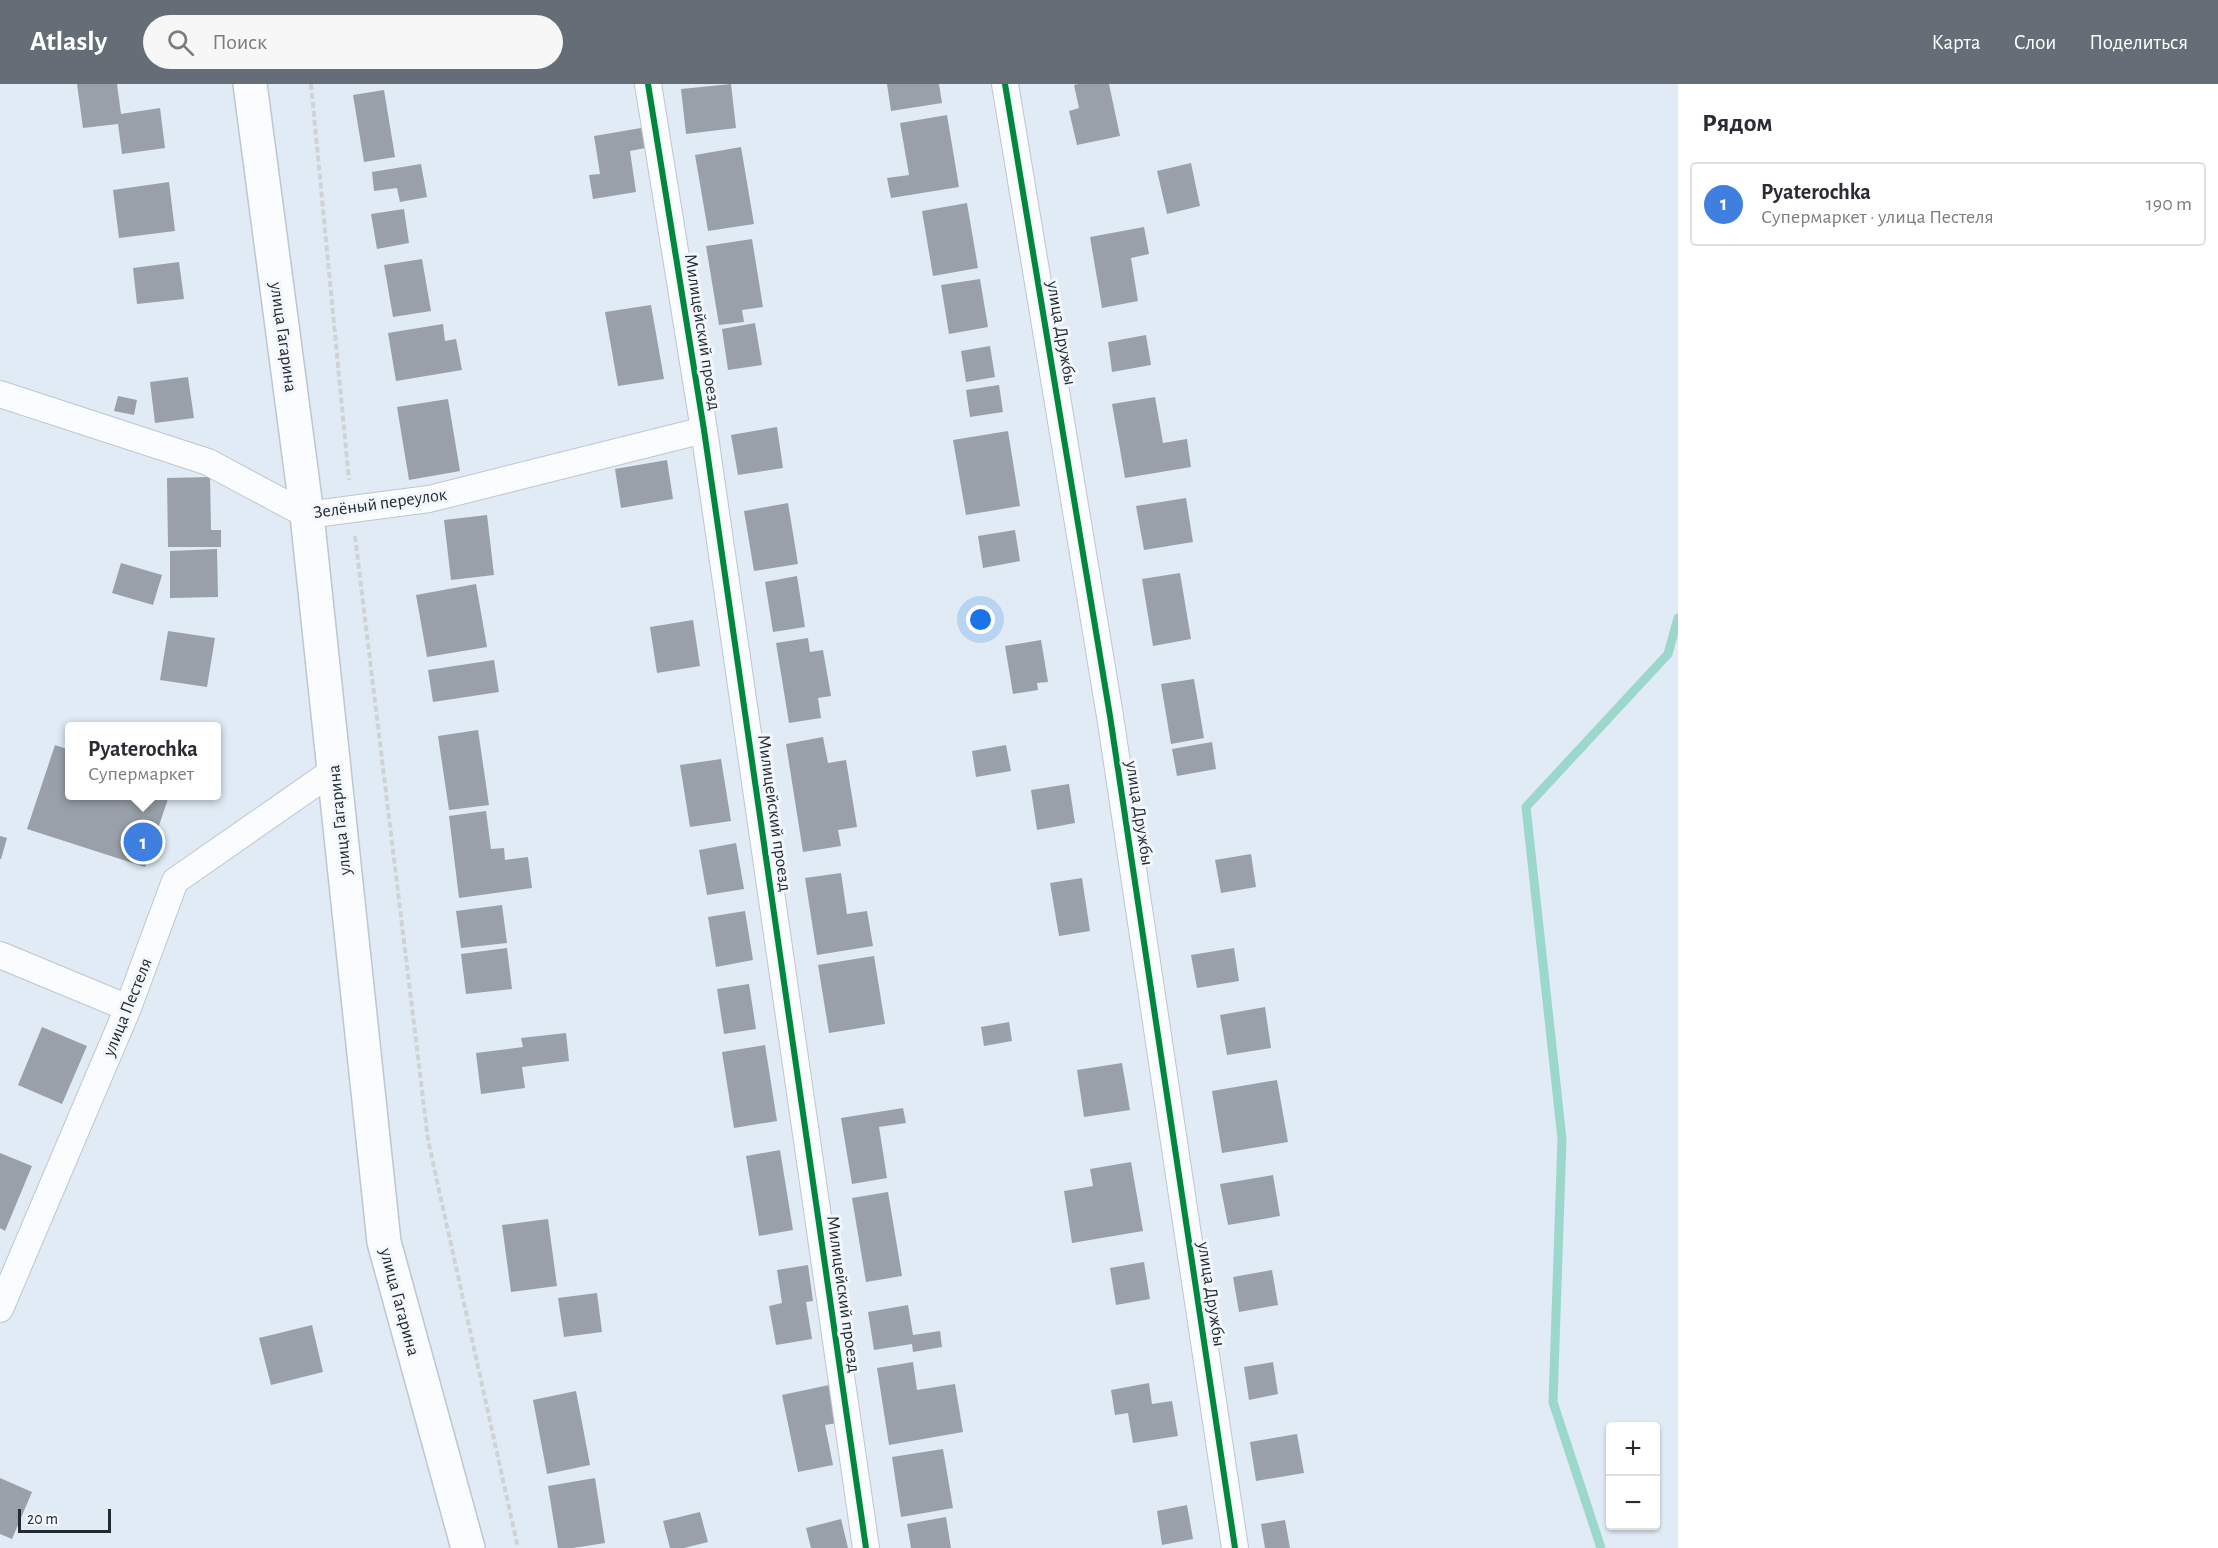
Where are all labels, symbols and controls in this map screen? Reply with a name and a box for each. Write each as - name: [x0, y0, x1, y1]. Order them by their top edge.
- search box: [143, 15, 563, 69]
- icon: search: [164, 26, 197, 59]
- text: Atlasly: [30, 28, 107, 56]
- text: Поиск: [212, 31, 267, 53]
- text: Карта: [1931, 32, 1981, 53]
- text: Слои: [2014, 32, 2056, 53]
- text: Поделиться: [2089, 32, 2188, 53]
- text: Рядом: [1702, 110, 1773, 136]
- text: Pyaterochka: [1761, 181, 1871, 203]
- text: 1: [1720, 194, 1727, 214]
- text: 190 m: [2146, 194, 2192, 214]
- text: Супермаркет · улица Пестеля: [1761, 207, 1994, 227]
- street label: Милицейский проезд: [681, 253, 723, 412]
- street label: улица Дружбы: [1043, 278, 1080, 387]
- street label: улица Гагарина: [266, 280, 300, 393]
- street label: Зелёный переулок: [312, 486, 449, 522]
- your location: [966, 605, 995, 634]
- popup: [65, 722, 221, 800]
- street label: Милицейский проезд: [754, 734, 794, 893]
- text: Pyaterochka: [88, 738, 198, 760]
- street label: улица Дружбы: [1122, 758, 1157, 867]
- text: Супермаркет: [88, 764, 194, 784]
- street label: улица Гагарина: [325, 764, 355, 877]
- pin: 1: [124, 820, 162, 864]
- street label: улица Пестеля: [100, 956, 156, 1060]
- street label: Милицейский проезд: [823, 1215, 863, 1374]
- street label: улица Дружбы: [1194, 1239, 1229, 1348]
- street label: улица Гагарина: [376, 1245, 422, 1358]
- map controls: [1606, 1422, 1660, 1530]
- button: +: [1606, 1422, 1660, 1476]
- button: −: [1606, 1476, 1660, 1530]
- scale bar: [18, 1506, 111, 1534]
- text: 20 m: [27, 1511, 58, 1527]

